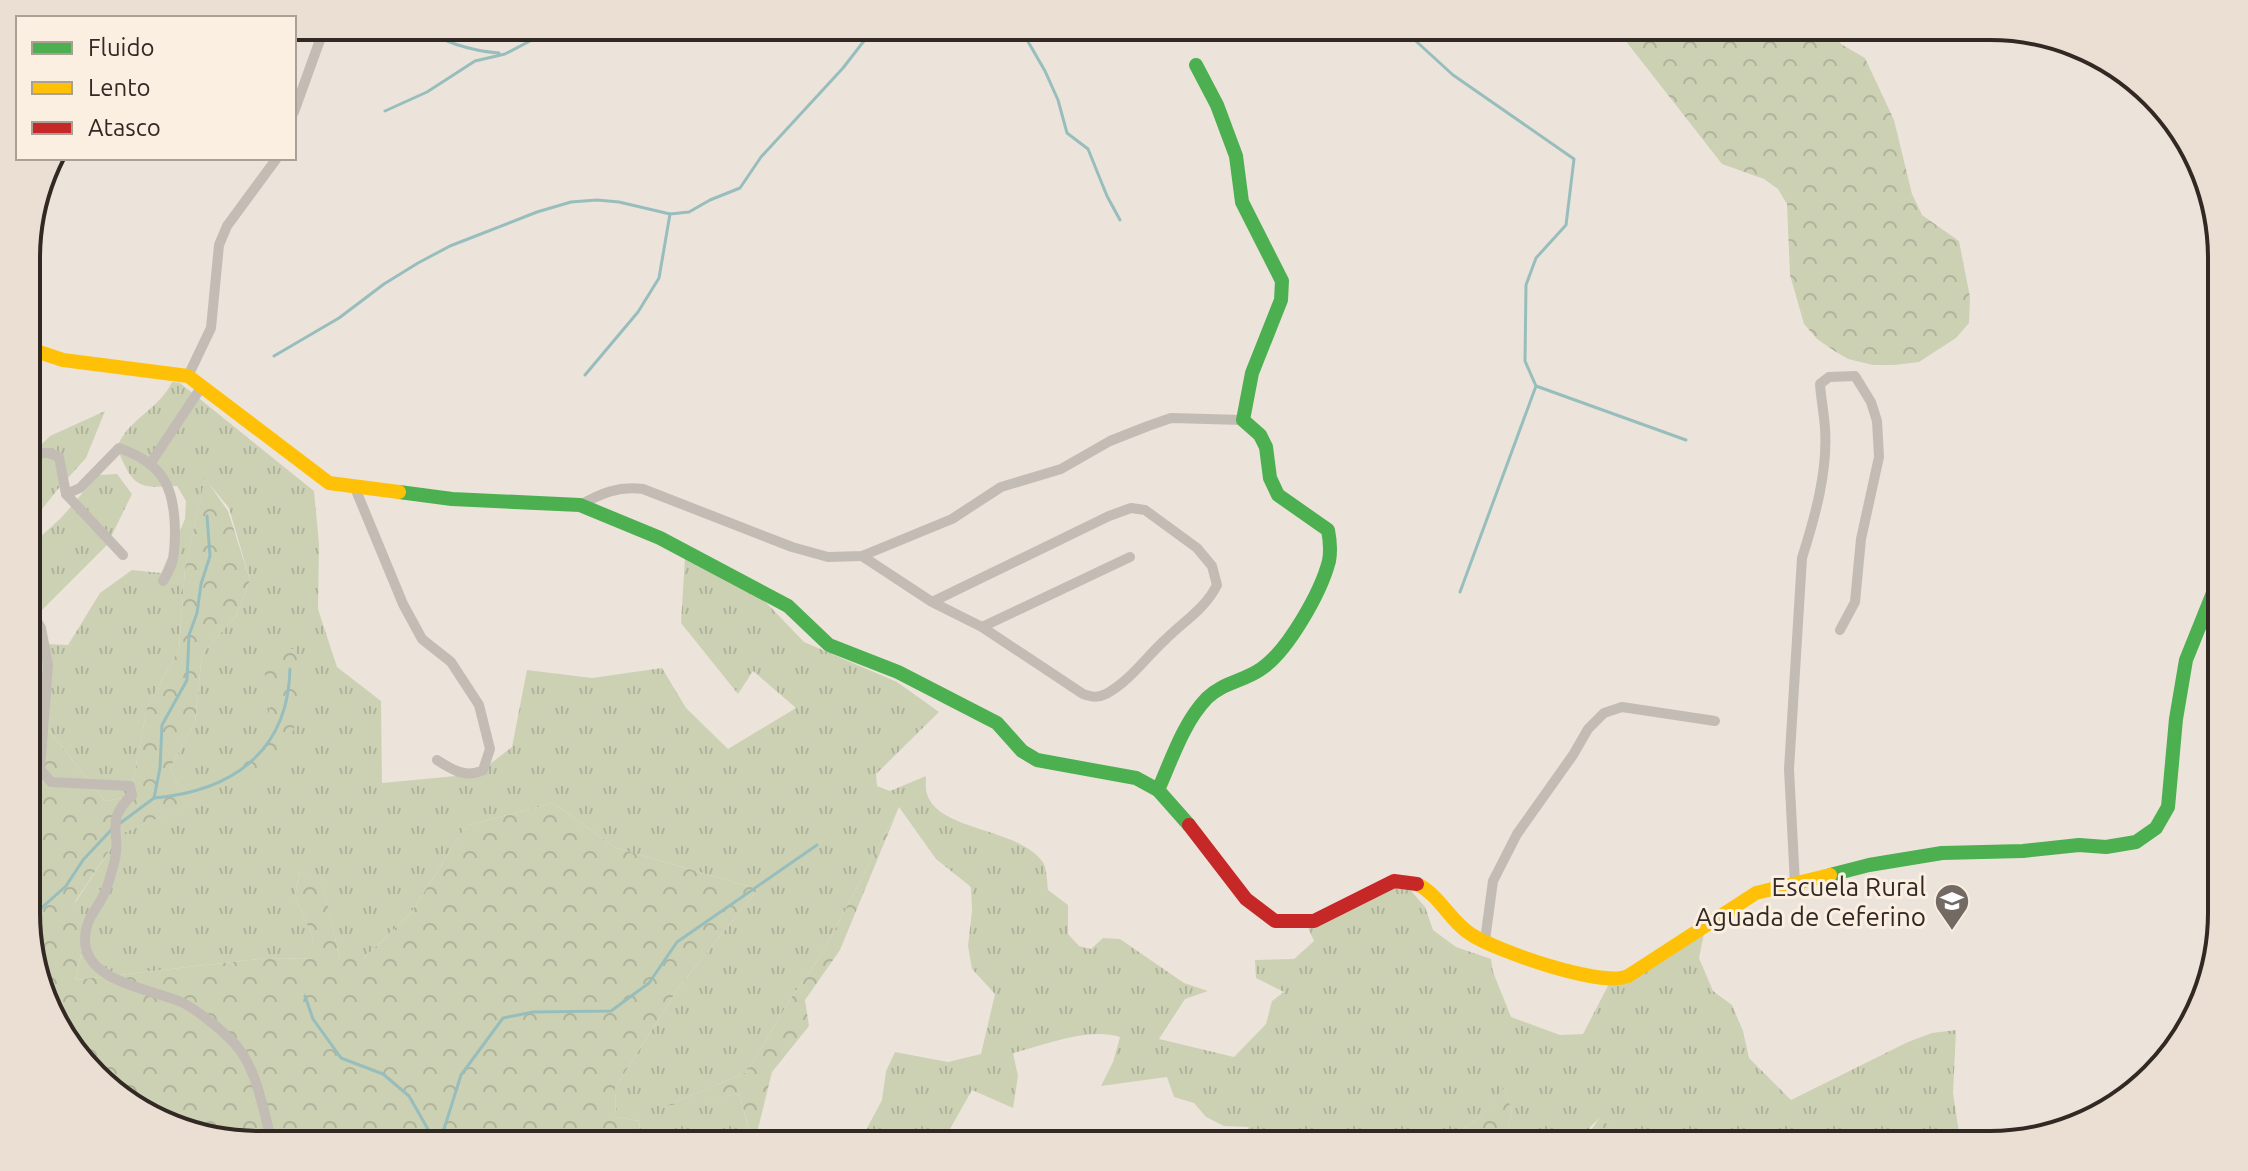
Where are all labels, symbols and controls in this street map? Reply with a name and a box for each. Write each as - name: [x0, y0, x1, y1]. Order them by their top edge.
- legend: [16, 16, 296, 160]
- text: Fluido: [88, 34, 155, 61]
- text: Lento: [88, 74, 151, 101]
- text: Atasco: [88, 114, 161, 141]
- place label: Escuela Rural Aguada de Ceferino: [1695, 872, 1926, 931]
- school or university icon: Escuela Rural Aguada de Ceferino: [1933, 882, 1971, 932]

